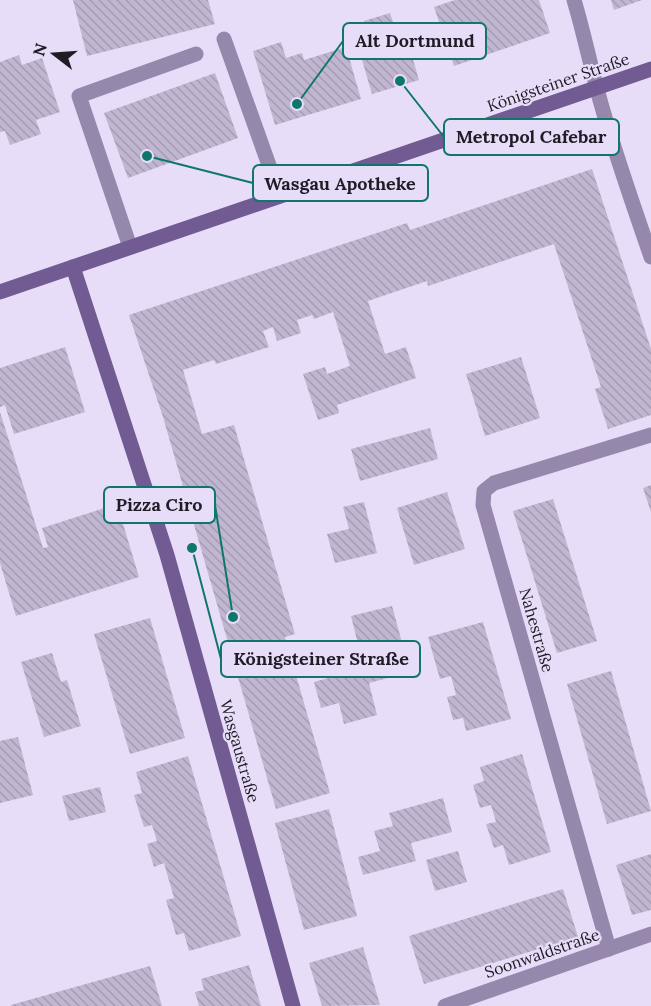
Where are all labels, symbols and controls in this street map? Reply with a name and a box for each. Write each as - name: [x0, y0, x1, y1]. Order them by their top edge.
- callout: Alt Dortmund: [343, 23, 486, 59]
- north arrow: [24, 24, 84, 84]
- text: Alt Dortmund: [355, 29, 475, 52]
- text: N: [28, 41, 51, 58]
- street label: Königsteiner Straße: [484, 48, 632, 116]
- callout: Metropol Cafebar: [444, 119, 619, 155]
- text: Metropol Cafebar: [456, 125, 607, 148]
- callout: Wasgau Apotheke: [253, 165, 428, 201]
- text: Wasgau Apotheke: [264, 172, 416, 195]
- callout: Pizza Ciro: [104, 487, 215, 523]
- text: Pizza Ciro: [115, 493, 203, 516]
- street label: Nahestraße: [515, 585, 559, 675]
- callout: Königsteiner Straße: [221, 641, 420, 677]
- text: Königsteiner Straße: [233, 647, 409, 670]
- street label: Wasgaustraße: [216, 697, 264, 805]
- street label: Soonwaldstraße: [482, 924, 602, 982]

